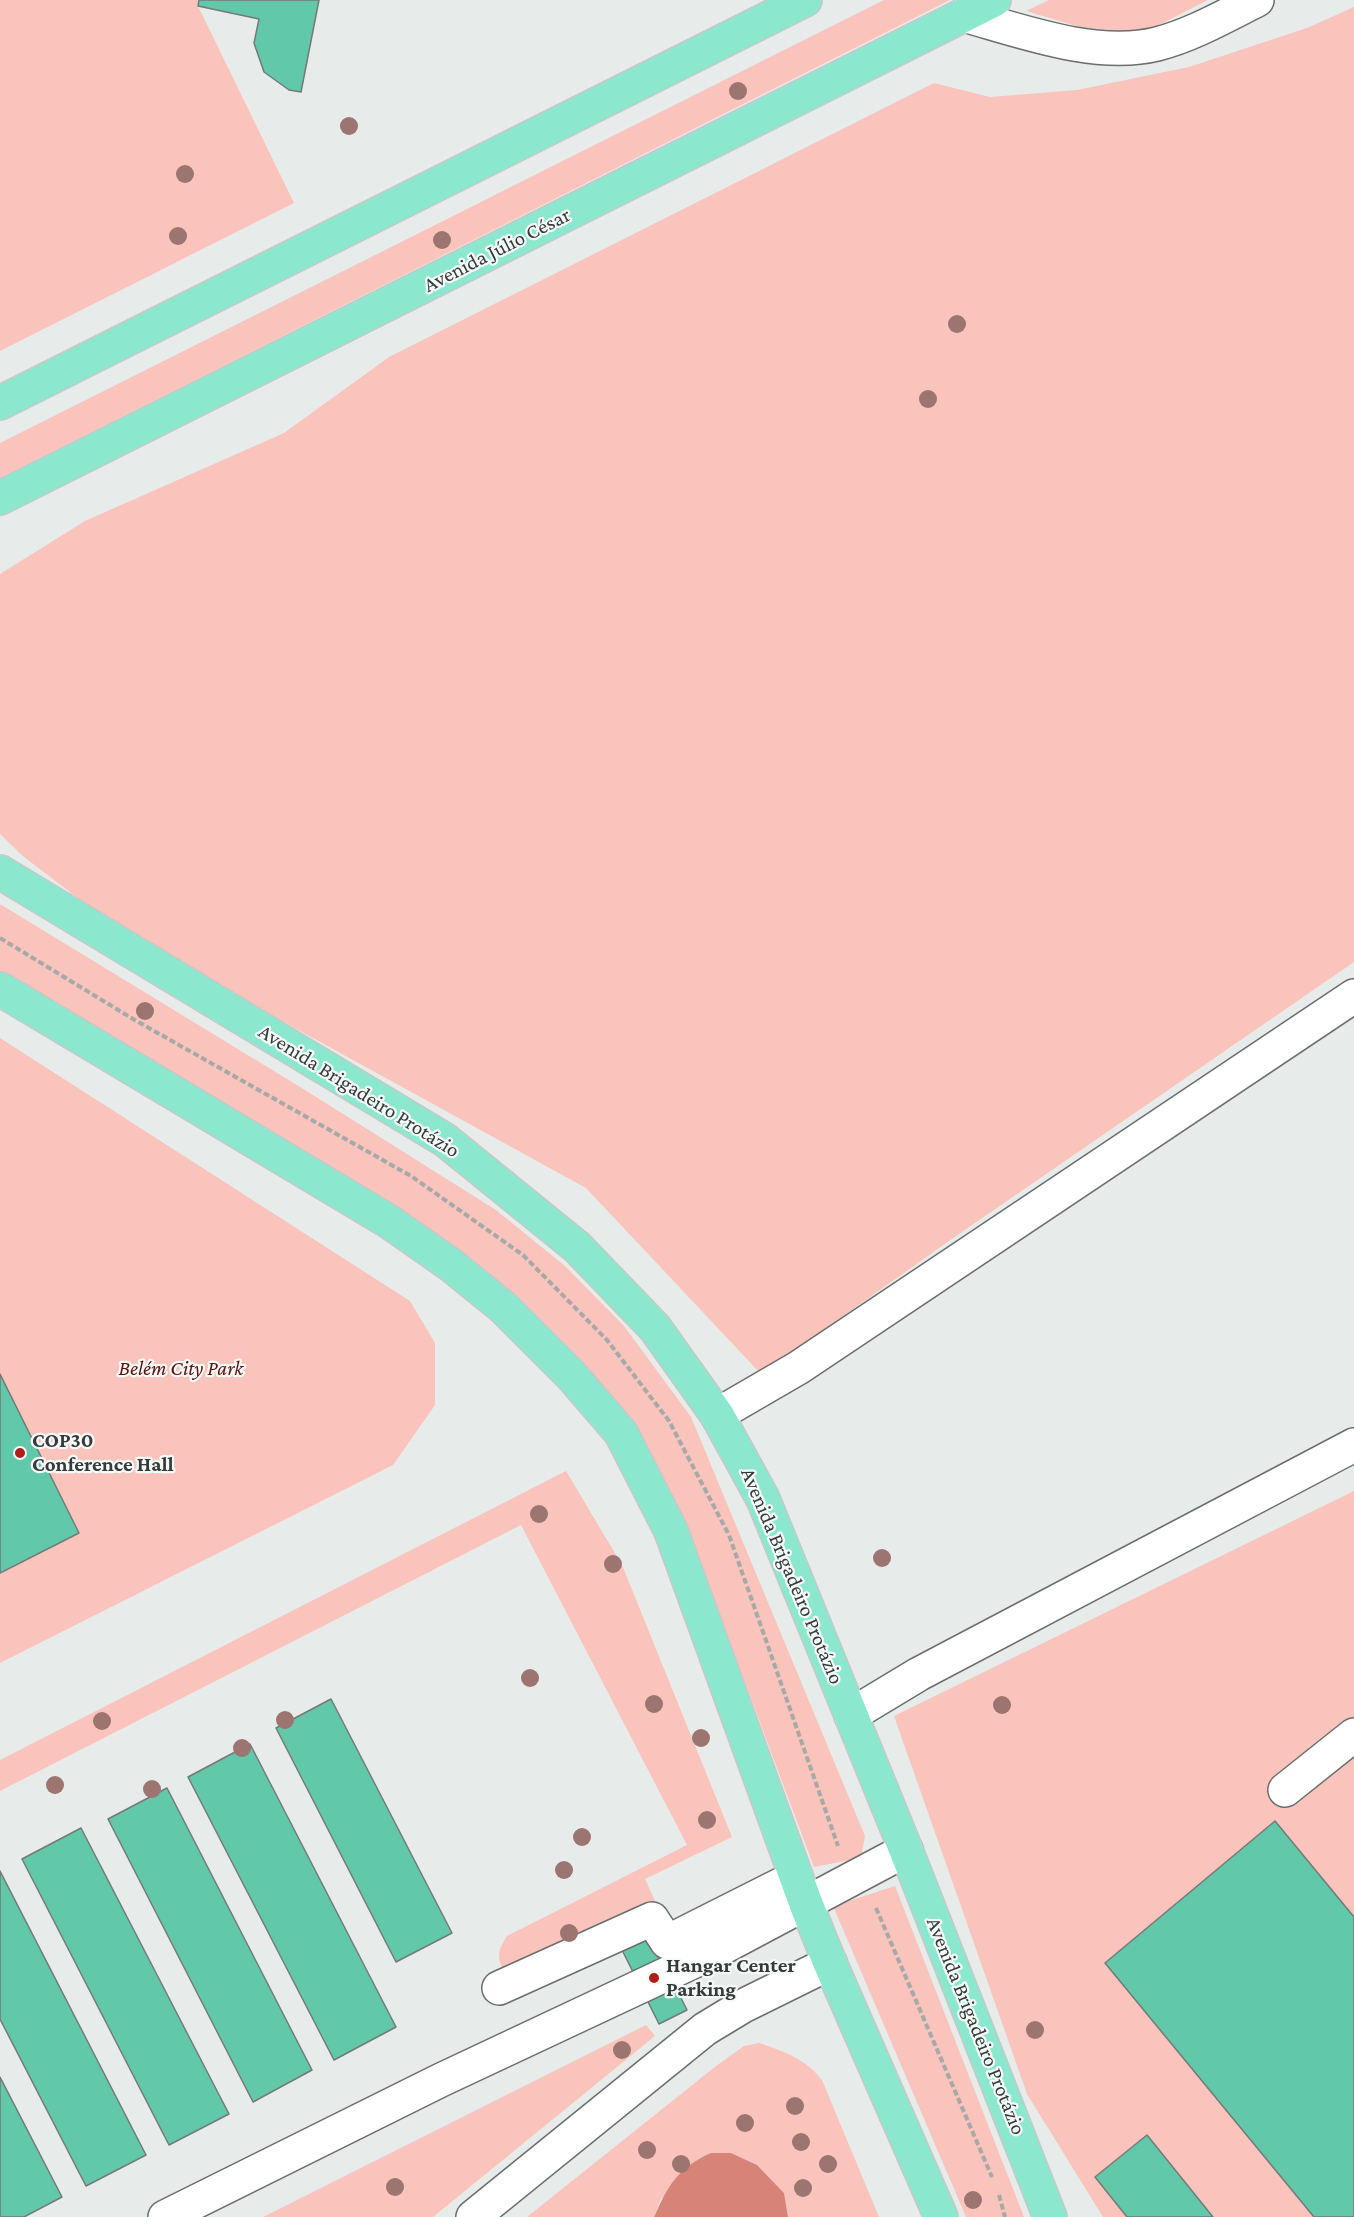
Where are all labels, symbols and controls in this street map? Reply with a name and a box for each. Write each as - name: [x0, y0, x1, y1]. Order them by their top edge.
- street label: Avenida Júlio César: [419, 202, 575, 298]
- street label: Avenida Brigadeiro Protázio: [254, 1019, 464, 1163]
- park label: Belém City Park: [118, 1356, 244, 1382]
- place label: COP30 Conference Hall: [32, 1428, 174, 1478]
- marker: COP30 Conference Hall: [13, 1446, 27, 1460]
- street label: Avenida Brigadeiro Protázio: [735, 1464, 849, 1688]
- street label: Avenida Brigadeiro Protázio: [921, 1914, 1031, 2138]
- place label: Hangar Center Parking: [666, 1953, 796, 2003]
- marker: Hangar Center Parking: [647, 1971, 661, 1985]

